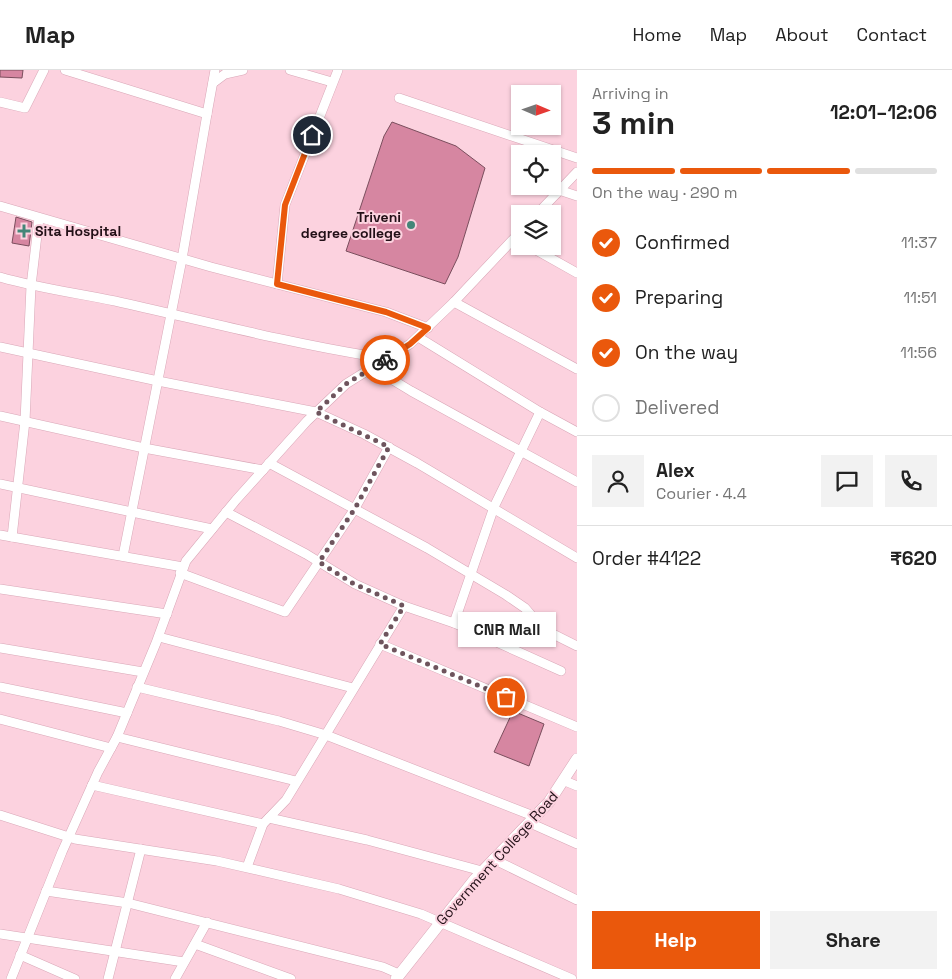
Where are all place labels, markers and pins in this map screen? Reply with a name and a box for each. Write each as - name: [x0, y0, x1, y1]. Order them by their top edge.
- pin: [291, 114, 333, 156]
- place label: Triveni degree college: [301, 208, 401, 242]
- marker: Triveni degree college: [405, 219, 417, 231]
- place label: Sita Hospital: [35, 222, 121, 240]
- marker: Sita Hospital: [17, 224, 31, 238]
- callout: CNR Mall: [457, 612, 555, 647]
- pin: [485, 676, 527, 718]

